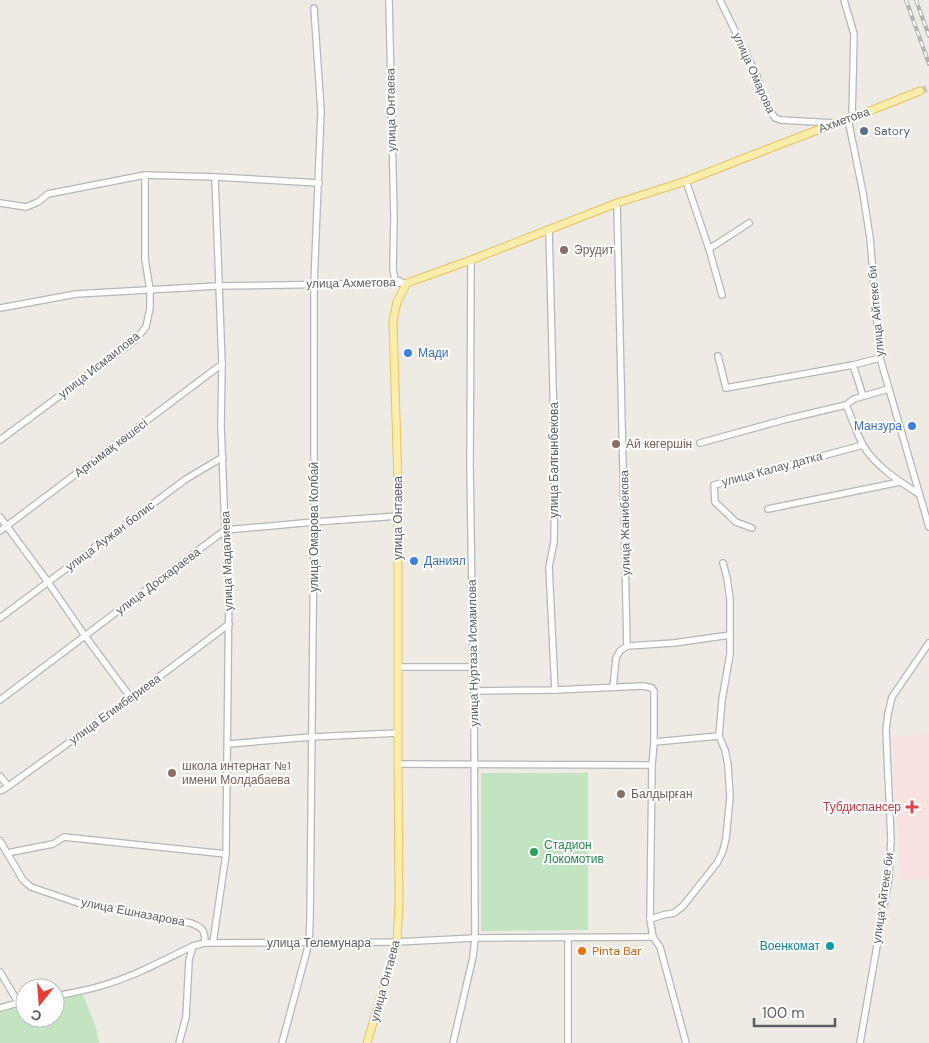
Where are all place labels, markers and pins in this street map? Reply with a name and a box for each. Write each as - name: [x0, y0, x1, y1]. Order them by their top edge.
- place label: Satory: [874, 123, 910, 139]
- marker: Satory: [858, 125, 870, 137]
- place label: Эрудит: [574, 242, 614, 258]
- marker: Эрудит: [558, 244, 570, 256]
- place label: Мади: [418, 345, 449, 361]
- marker: Мади: [402, 347, 414, 359]
- place label: Манзура: [854, 418, 902, 434]
- marker: Манзура: [906, 420, 918, 432]
- place label: Ай көгершін: [626, 436, 692, 452]
- marker: Ай көгершін: [610, 438, 622, 450]
- place label: Даниял: [424, 553, 466, 569]
- marker: Даниял: [408, 555, 420, 567]
- place label: школа интернат №1 имени Молдабаева: [182, 758, 291, 788]
- marker: школа интернат №1 имени Молдабаева: [166, 767, 178, 779]
- place label: Балдырған: [631, 786, 693, 802]
- marker: Балдырған: [615, 788, 627, 800]
- place label: Тубдиспансер: [823, 799, 901, 815]
- marker: Тубдиспансер: [905, 800, 919, 814]
- place label: Стадион Локомотив: [544, 837, 604, 867]
- marker: Стадион Локомотив: [528, 846, 540, 858]
- place label: Военкомат: [760, 938, 820, 954]
- marker: Военкомат: [824, 940, 836, 952]
- place label: Pinta Bar: [592, 943, 642, 959]
- marker: Pinta Bar: [576, 945, 588, 957]

